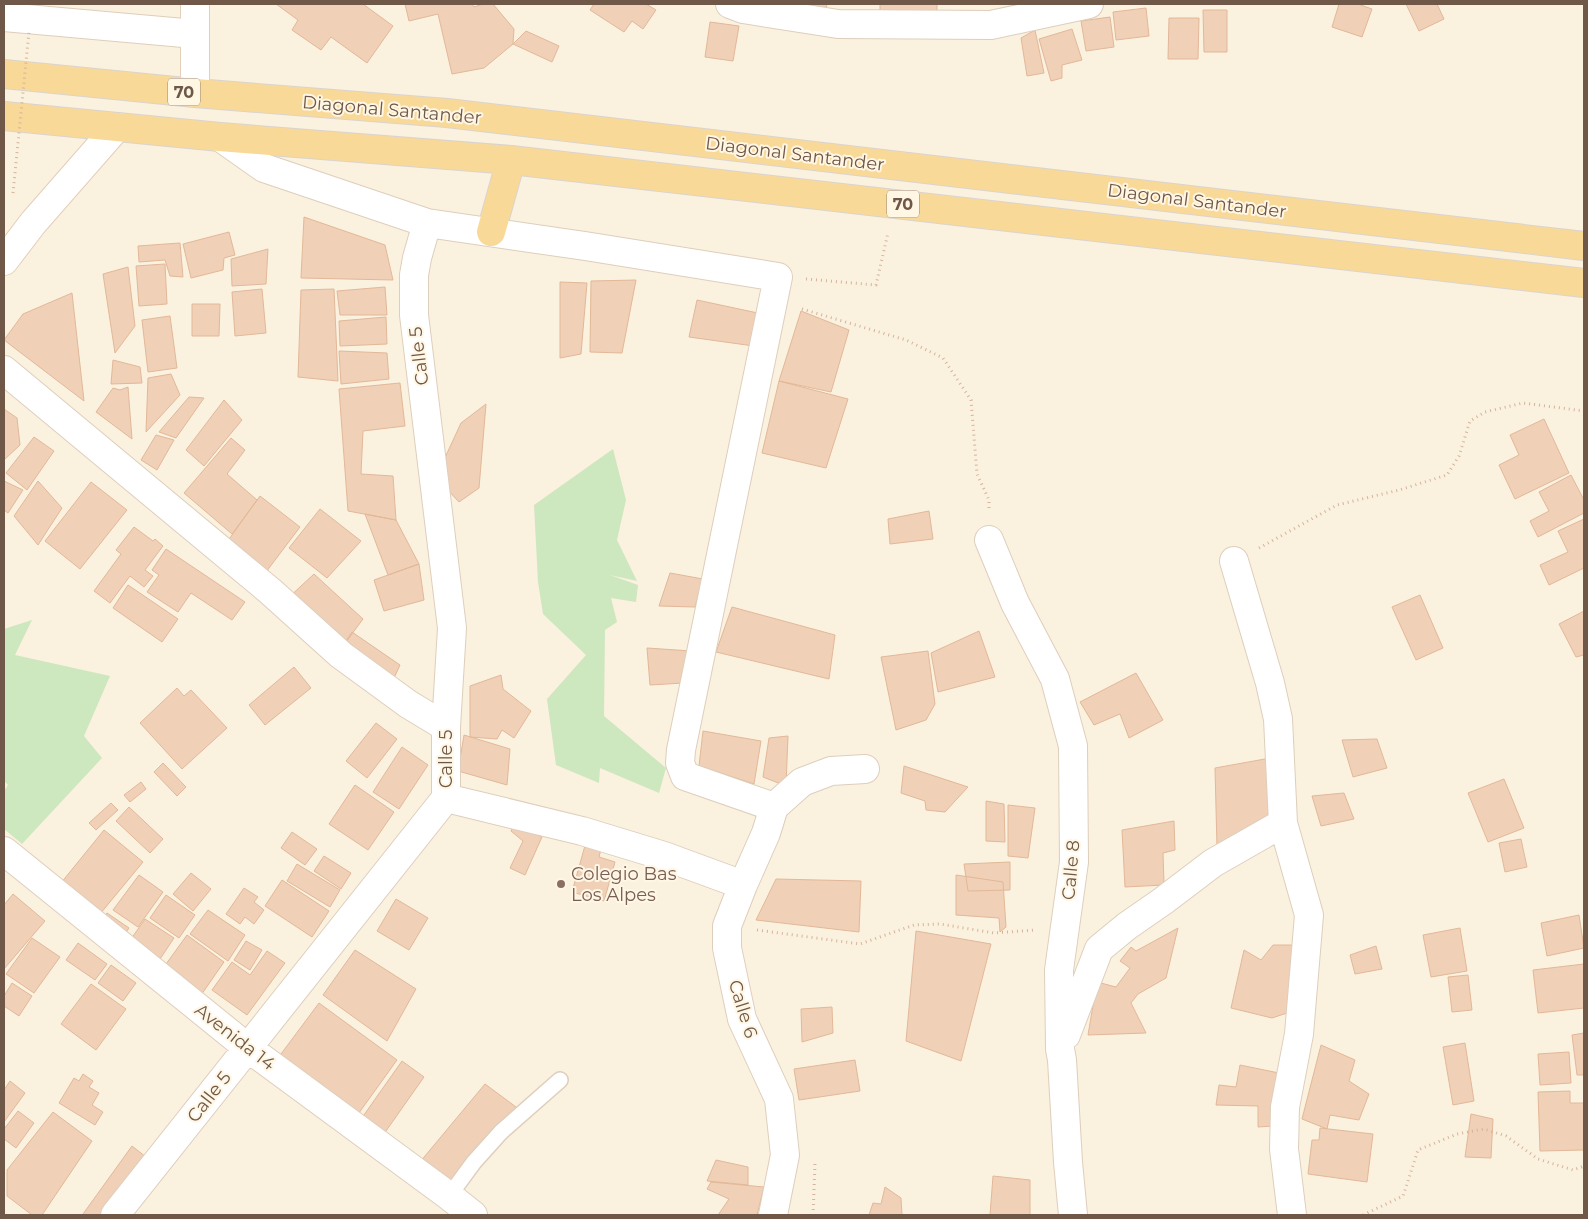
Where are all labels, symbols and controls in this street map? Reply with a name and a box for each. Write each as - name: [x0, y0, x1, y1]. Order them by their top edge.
- road number: 70: [168, 78, 200, 105]
- street label: Diagonal Santander: [301, 91, 483, 129]
- street label: Diagonal Santander: [704, 132, 886, 176]
- street label: Diagonal Santander: [1106, 179, 1288, 223]
- road number: 70: [887, 190, 919, 218]
- street label: Calle 5: [405, 326, 433, 386]
- street label: Calle 5: [435, 730, 457, 788]
- street label: Calle 8: [1057, 839, 1085, 901]
- place label: Colegio Bas Los Alpes: [571, 863, 677, 906]
- marker: Colegio Bas Los Alpes: [555, 878, 567, 890]
- street label: Calle 6: [724, 977, 762, 1041]
- street label: Avenida 14: [191, 999, 280, 1075]
- street label: Calle 5: [182, 1067, 236, 1127]

